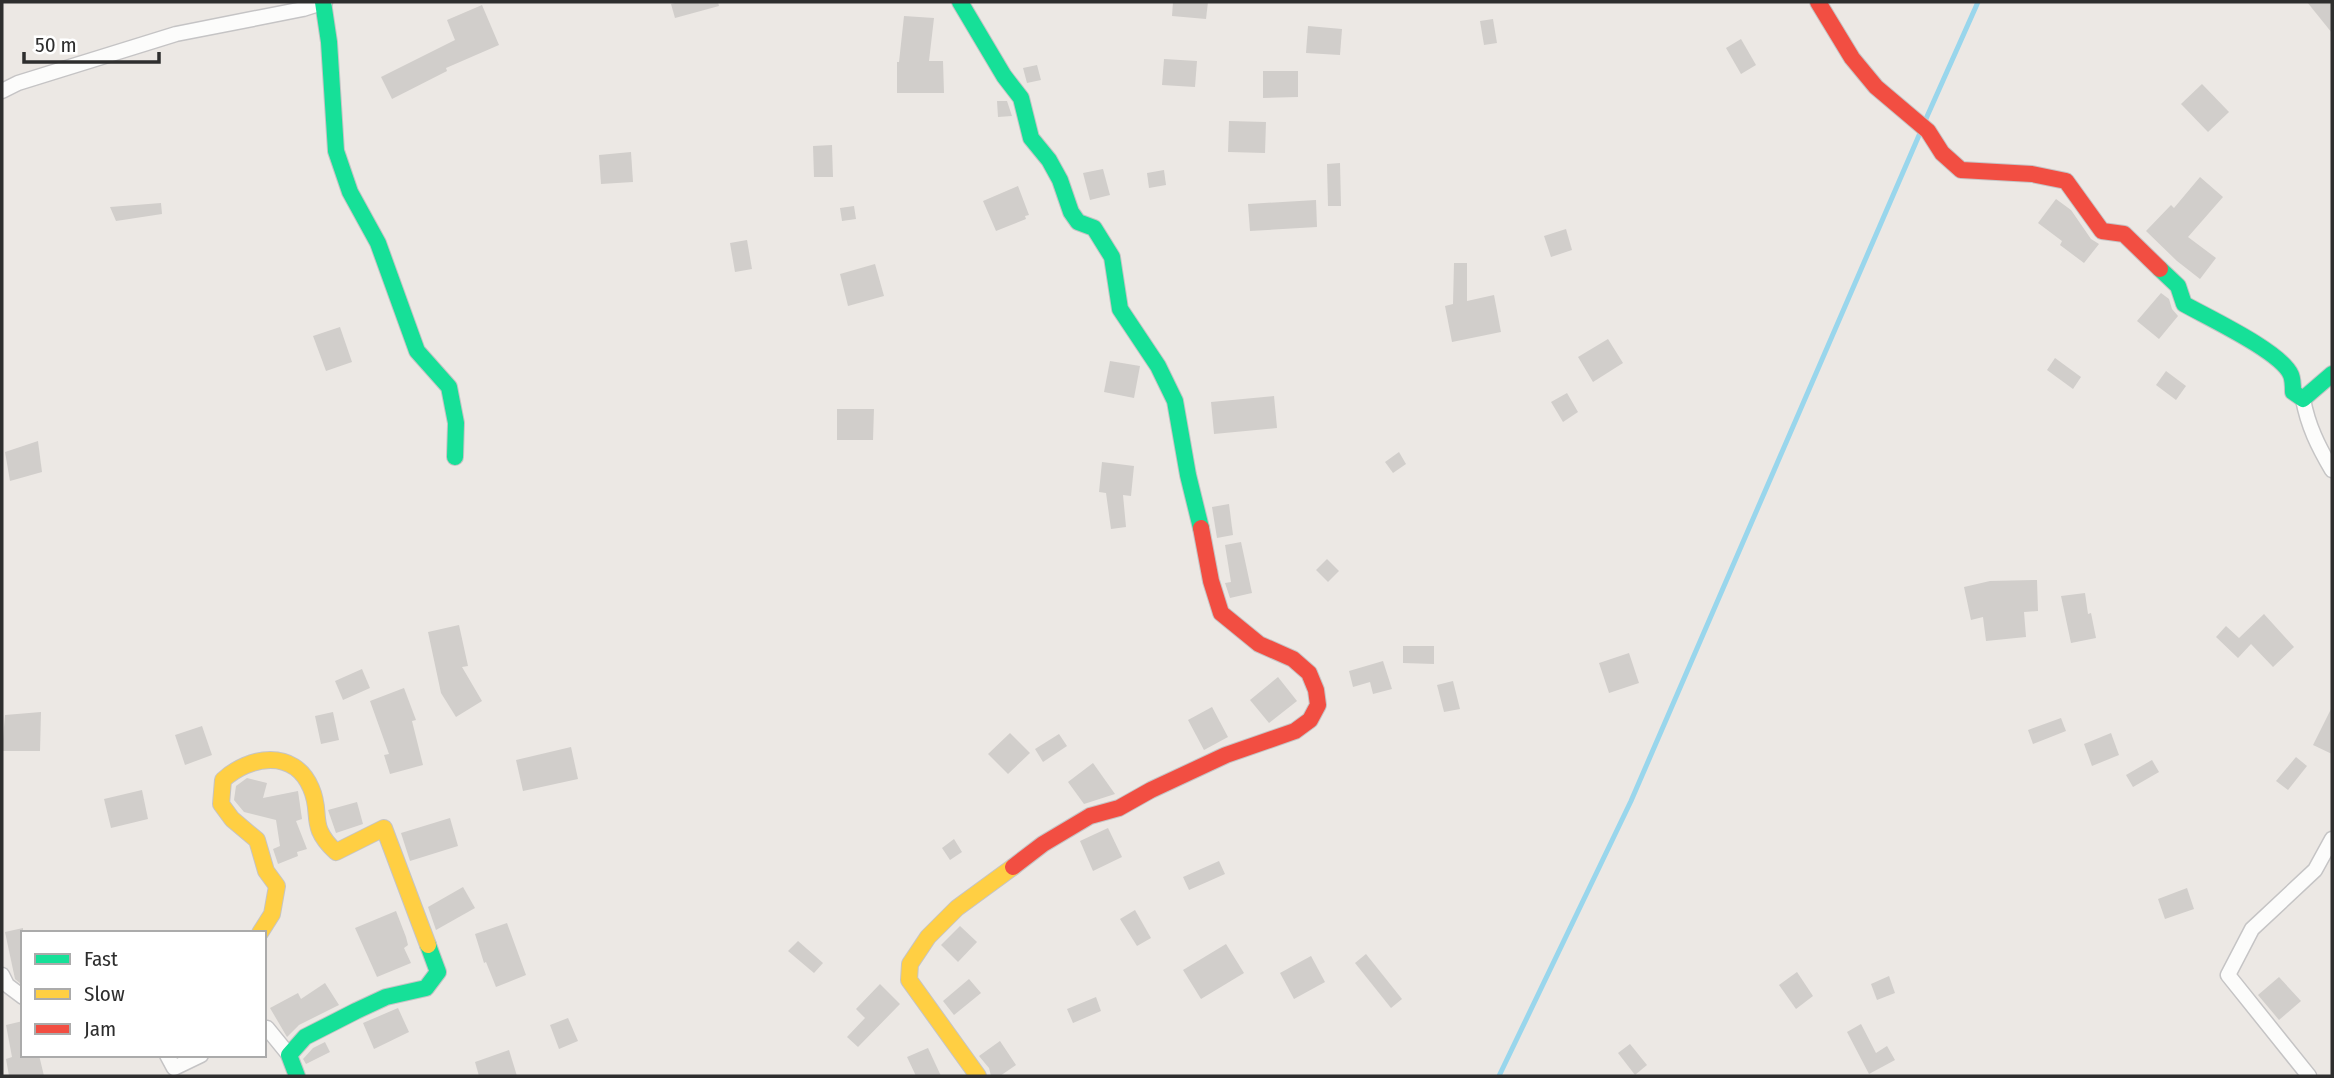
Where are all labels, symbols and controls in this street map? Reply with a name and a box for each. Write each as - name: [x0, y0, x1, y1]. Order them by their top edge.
- scale bar: [24, 21, 159, 65]
- text: 50 m: [35, 32, 77, 58]
- legend: [21, 931, 266, 1057]
- text: Fast: [84, 946, 118, 972]
- text: Slow: [84, 981, 125, 1007]
- text: Jam: [84, 1016, 116, 1042]

